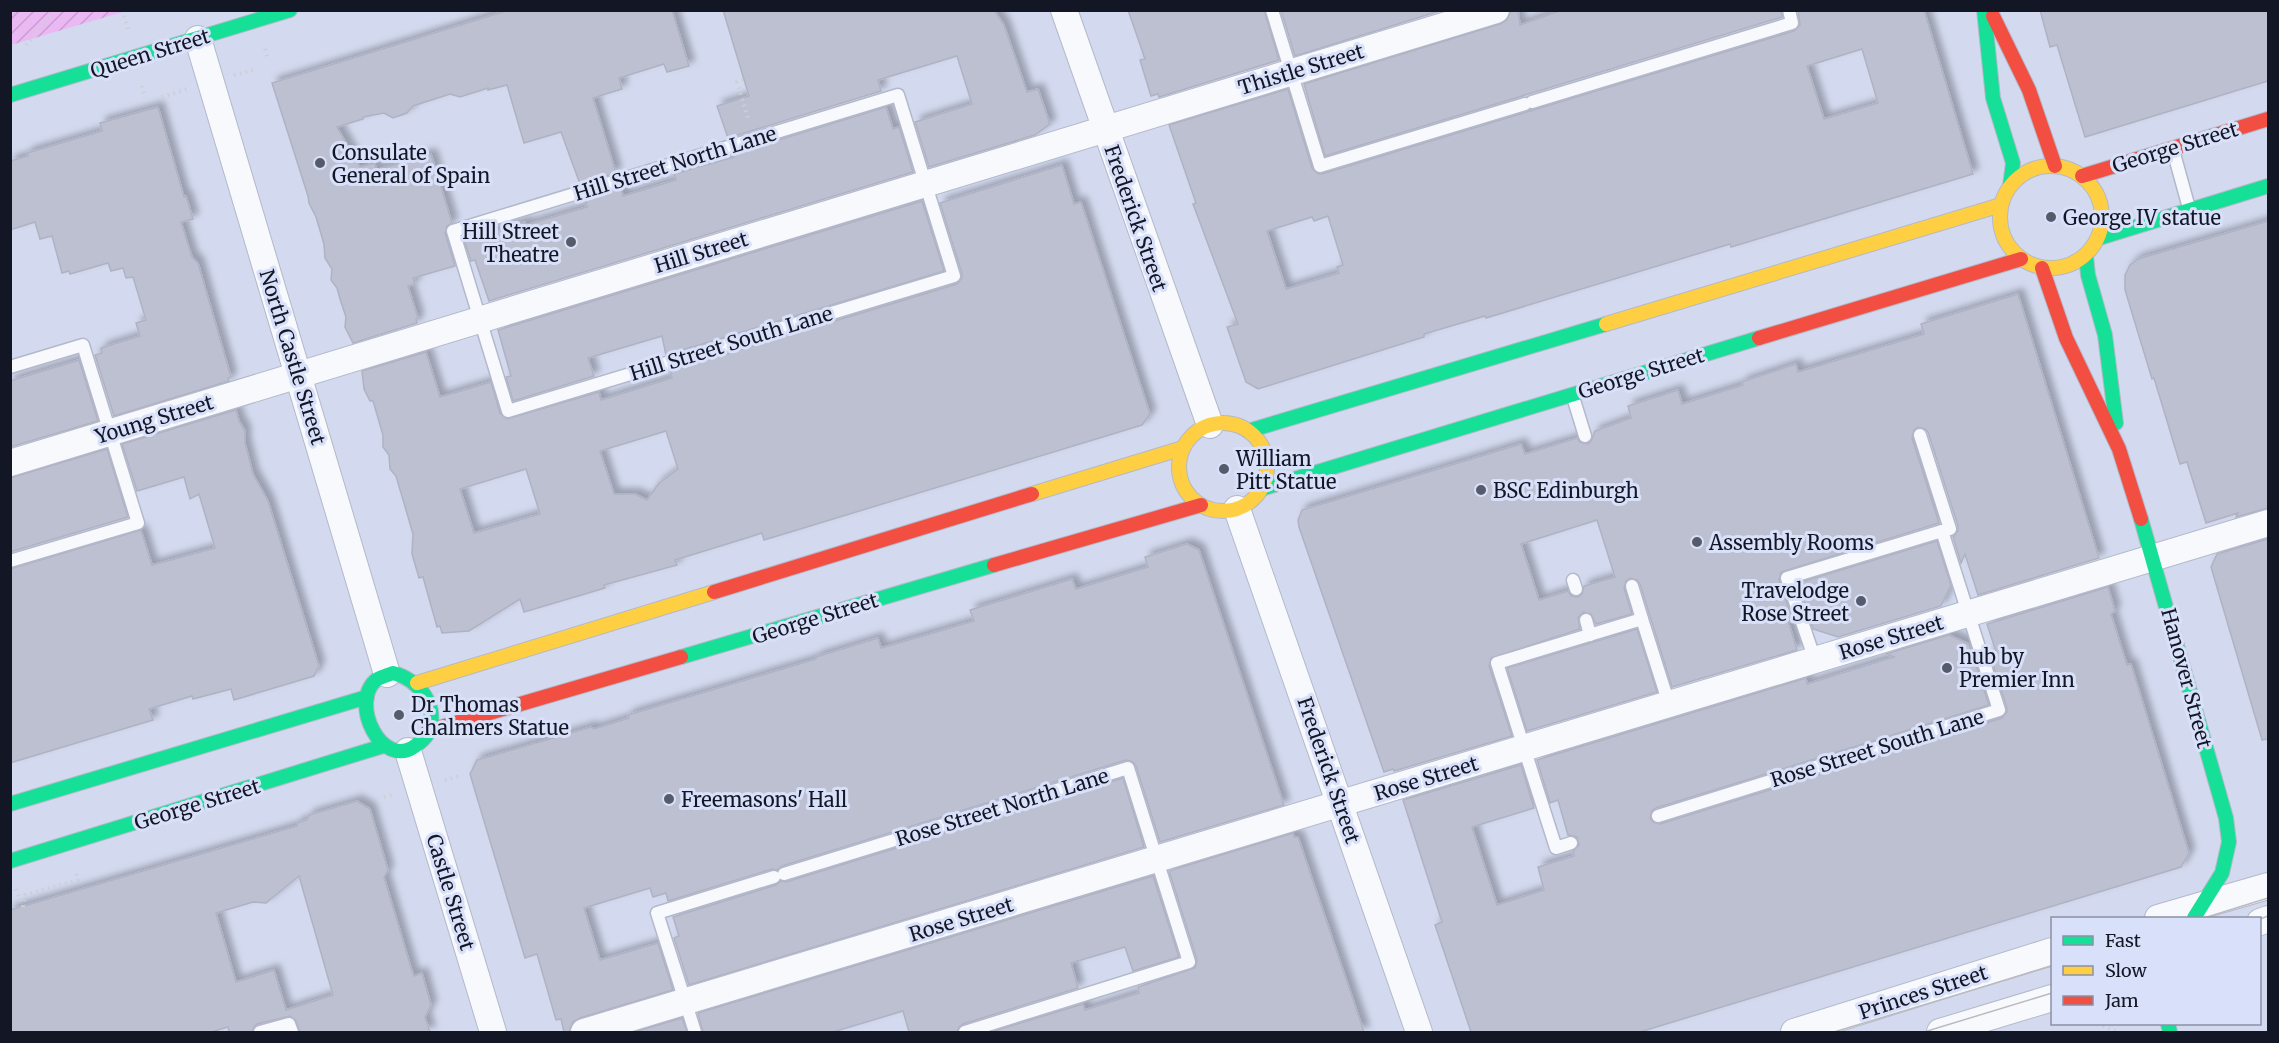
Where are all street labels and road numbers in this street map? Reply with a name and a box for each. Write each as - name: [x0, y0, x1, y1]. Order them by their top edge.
- street label: Queen Street: [87, 23, 213, 83]
- street label: Thistle Street: [1235, 38, 1367, 100]
- street label: George Street: [2109, 116, 2241, 178]
- street label: Hill Street North Lane: [571, 120, 779, 206]
- street label: Frederick Street: [1099, 141, 1173, 295]
- street label: Hill Street: [651, 226, 751, 278]
- street label: North Castle Street: [254, 266, 332, 448]
- street label: Hill Street South Lane: [627, 300, 835, 386]
- street label: George Street: [1575, 342, 1707, 404]
- street label: Young Street: [91, 389, 216, 449]
- street label: George Street: [749, 587, 881, 649]
- street label: Hanover Street: [2156, 605, 2218, 751]
- street label: Rose Street: [1836, 609, 1946, 665]
- street label: Frederick Street: [1292, 693, 1366, 847]
- street label: Rose Street South Lane: [1767, 704, 1987, 792]
- street label: Rose Street: [1371, 750, 1481, 806]
- street label: Rose Street North Lane: [892, 763, 1112, 851]
- street label: George Street: [131, 773, 263, 835]
- street label: Castle Street: [421, 831, 481, 953]
- street label: Rose Street: [906, 891, 1016, 947]
- street label: Princes Street: [1855, 959, 1991, 1025]

